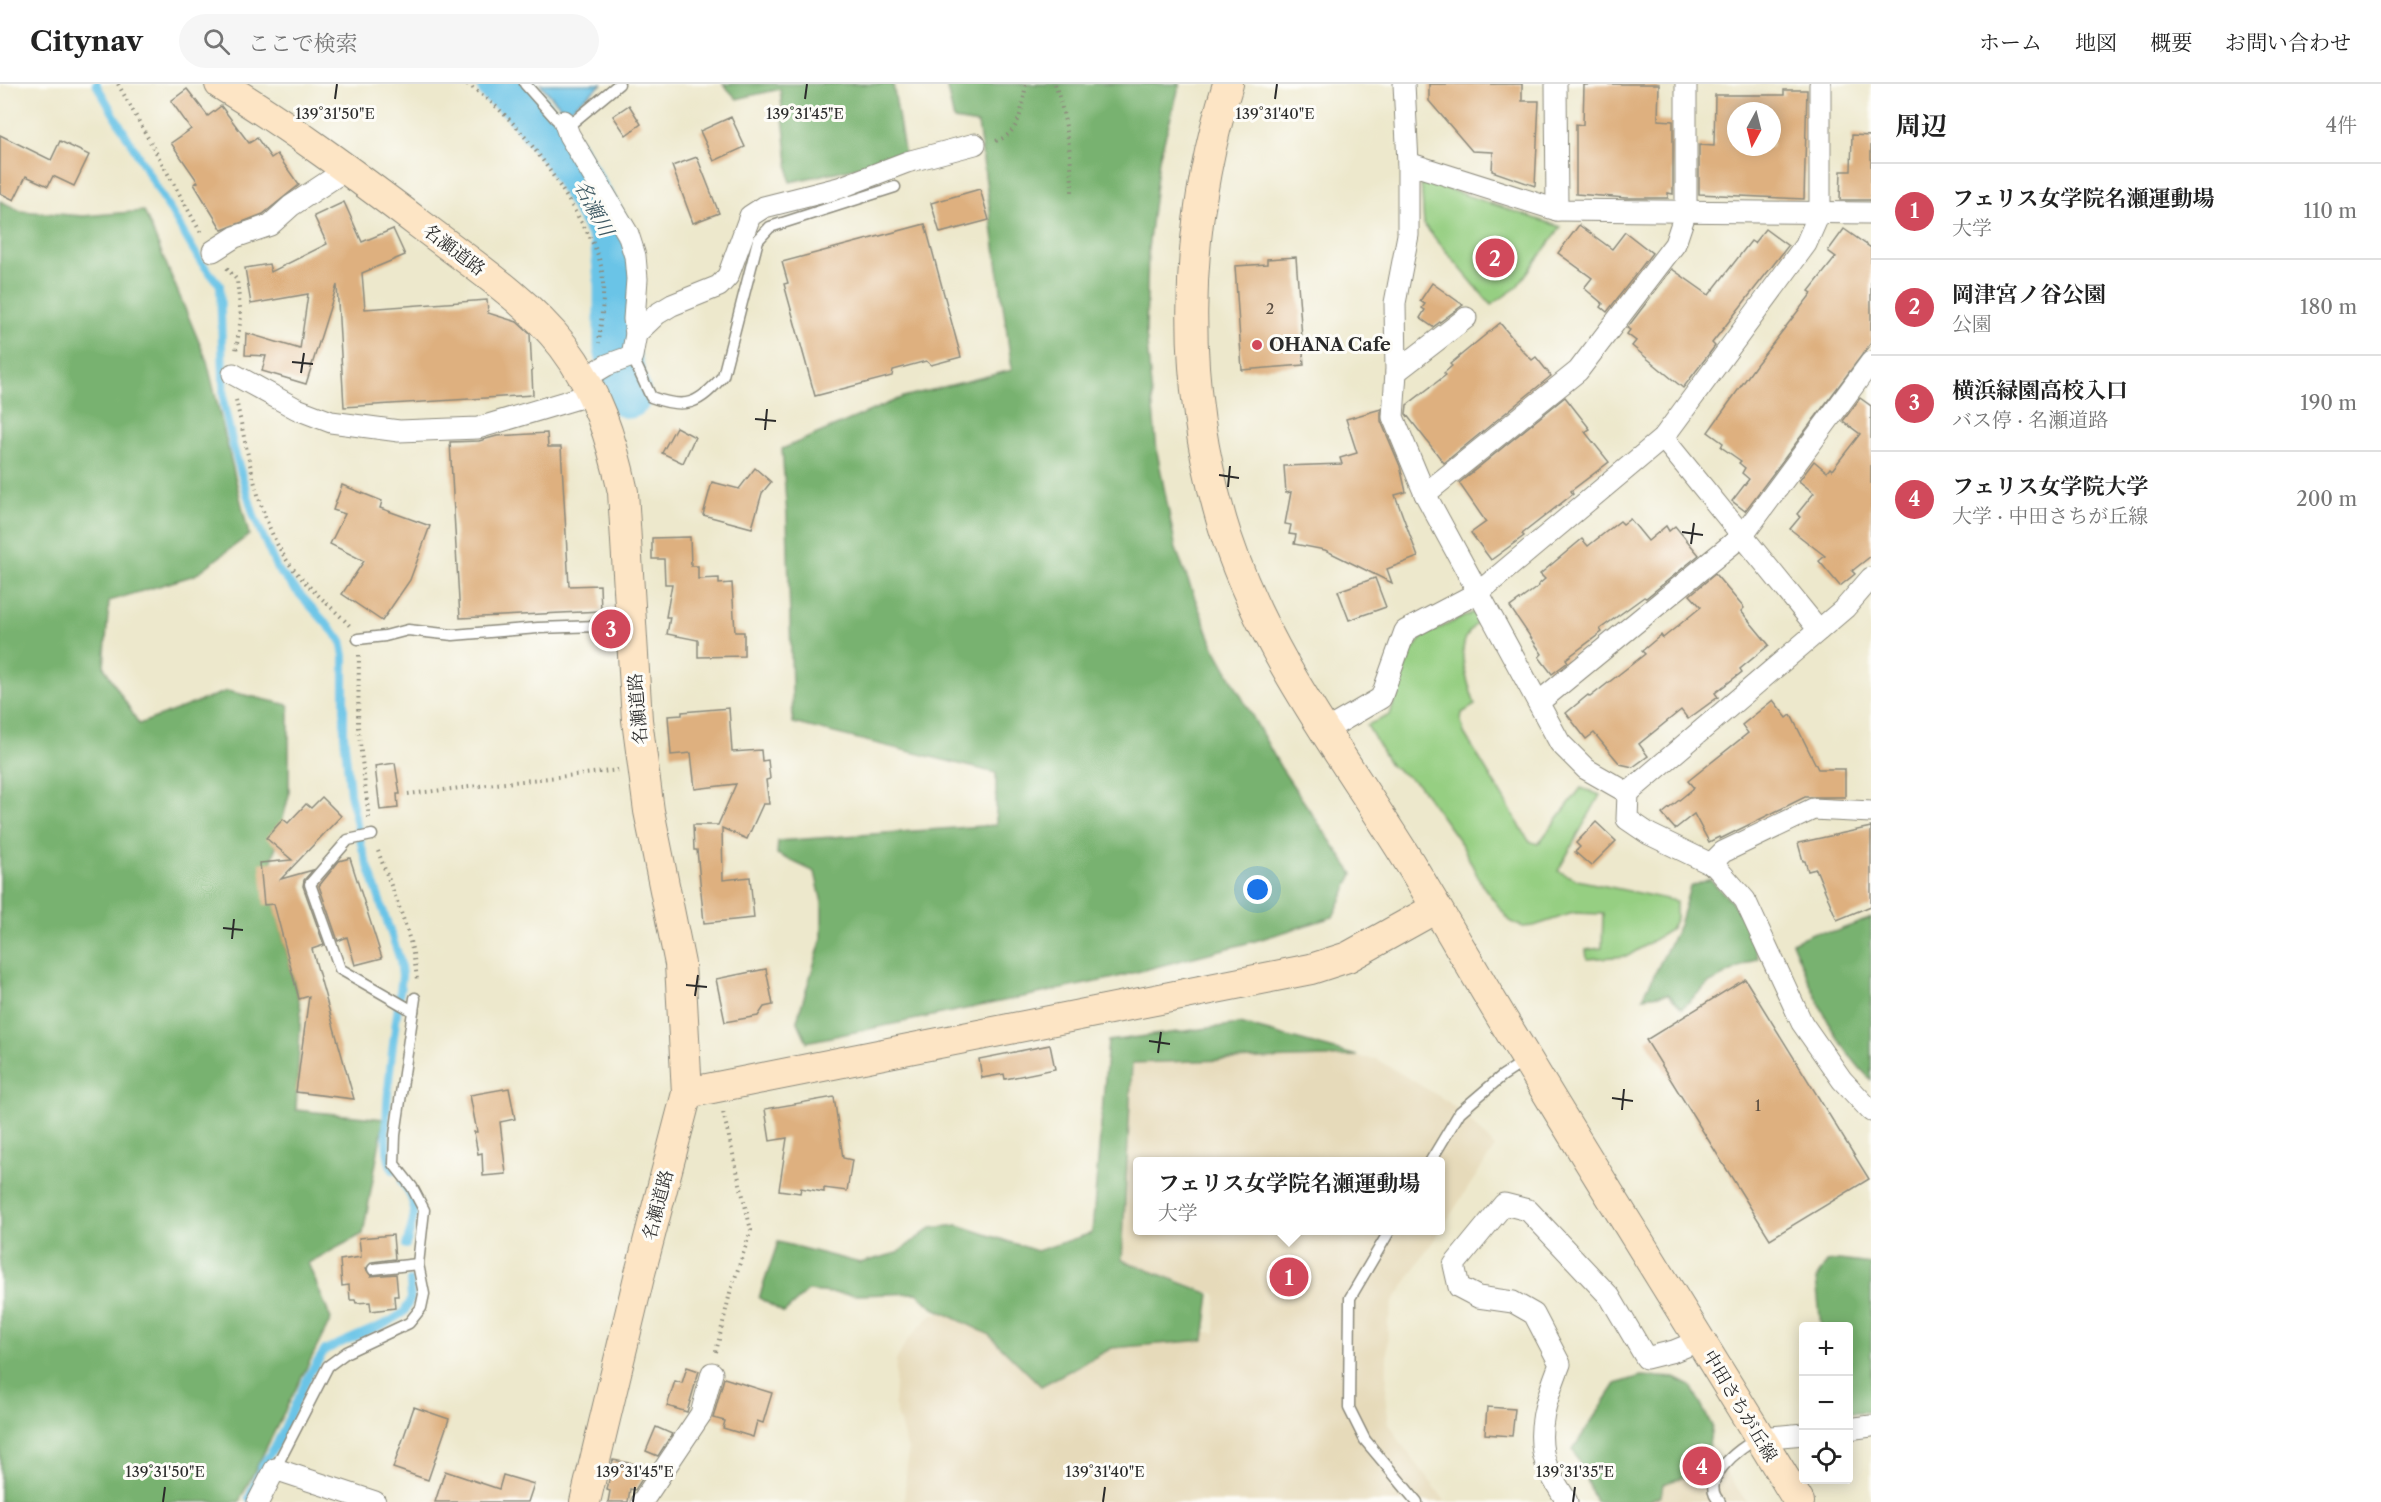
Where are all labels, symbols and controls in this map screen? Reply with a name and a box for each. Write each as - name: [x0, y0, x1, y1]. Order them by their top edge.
- search box: [179, 14, 599, 68]
- text: Citynav: [30, 24, 143, 58]
- icon: search: [200, 25, 233, 58]
- text: ここで検索: [248, 30, 358, 57]
- text: ホーム: [1979, 30, 2042, 55]
- text: 地図: [2075, 30, 2117, 55]
- text: 概要: [2150, 30, 2192, 55]
- text: お問い合わせ: [2225, 30, 2351, 55]
- north arrow: [1727, 102, 1781, 156]
- text: 139°31'50"E: [295, 104, 375, 123]
- text: 139°31'45"E: [766, 104, 844, 123]
- text: 139°31'40"E: [1235, 104, 1315, 123]
- text: 周辺: [1895, 110, 1947, 142]
- text: 4件: [2325, 113, 2357, 137]
- water label: 名瀬川: [569, 176, 620, 242]
- text: フェリス女学院名瀬運動場: [1952, 185, 2214, 212]
- text: 1: [1910, 199, 1919, 223]
- text: 110 m: [2304, 199, 2357, 223]
- text: 大学: [1952, 216, 1992, 240]
- street label: 名瀬道路: [419, 220, 489, 280]
- pin: 2: [1476, 236, 1514, 280]
- text: 岡津宮ノ谷公園: [1952, 281, 2106, 308]
- text: 2: [1909, 295, 1920, 319]
- text: 180 m: [2300, 295, 2357, 319]
- house number: 2: [1266, 299, 1274, 318]
- text: 公園: [1952, 312, 1992, 336]
- place label: OHANA Cafe: [1269, 334, 1391, 356]
- marker: OHANA Cafe: [1250, 338, 1264, 352]
- text: 横浜緑園高校入口: [1952, 377, 2128, 404]
- text: 3: [1909, 391, 1920, 415]
- text: 190 m: [2300, 391, 2357, 415]
- text: バス停 · 名瀬道路: [1952, 408, 2108, 432]
- text: フェリス女学院大学: [1952, 473, 2148, 500]
- text: 4: [1909, 487, 1920, 511]
- text: 200 m: [2296, 487, 2357, 511]
- text: 大学 · 中田さちが丘線: [1952, 504, 2148, 528]
- pin: 3: [592, 606, 630, 652]
- street label: 名瀬道路: [624, 672, 652, 746]
- your location: [1243, 875, 1272, 904]
- house number: 1: [1755, 1096, 1762, 1115]
- popup: [1133, 1157, 1445, 1235]
- street label: 名瀬道路: [638, 1167, 678, 1243]
- text: フェリス女学院名瀬運動場: [1158, 1170, 1420, 1197]
- text: 大学: [1158, 1201, 1198, 1225]
- pin: 1: [1270, 1254, 1308, 1300]
- map controls: [1799, 1322, 1853, 1484]
- button: +: [1799, 1322, 1853, 1376]
- street label: 中田さちが丘線: [1698, 1346, 1782, 1466]
- button: −: [1799, 1376, 1853, 1430]
- button: locate: [1799, 1430, 1853, 1484]
- pin: 4: [1682, 1444, 1722, 1488]
- text: 139°31'50"E: [125, 1462, 205, 1481]
- text: 139°31'45"E: [596, 1462, 674, 1481]
- text: 139°31'40"E: [1065, 1462, 1145, 1481]
- text: 139°31'35"E: [1536, 1462, 1614, 1481]

